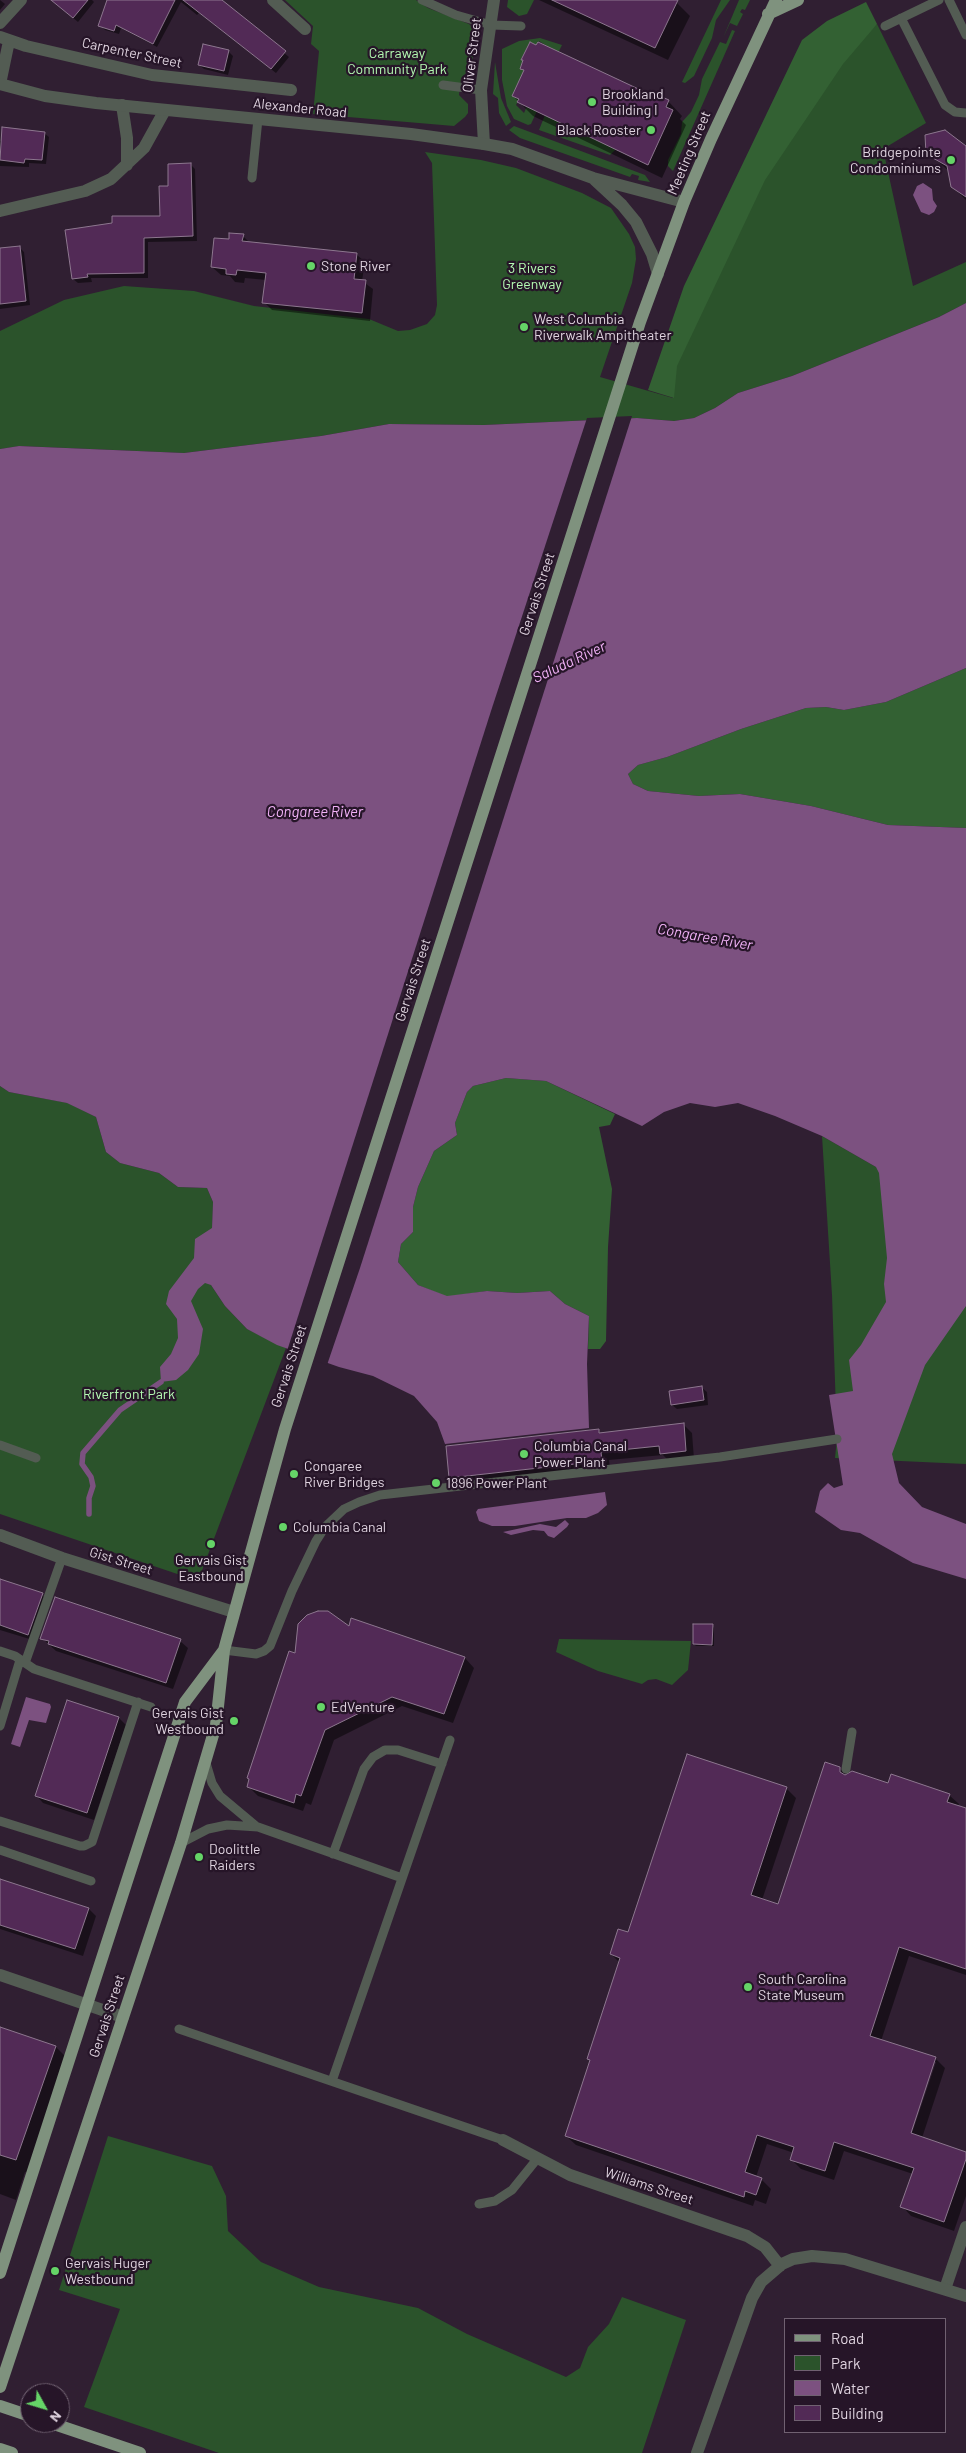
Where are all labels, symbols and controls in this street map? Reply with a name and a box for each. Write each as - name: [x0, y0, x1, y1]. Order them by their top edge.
- street label: Oliver Street: [459, 17, 485, 93]
- street label: Carpenter Street: [80, 34, 184, 72]
- park label: Carraway Community Park: [347, 45, 447, 78]
- place label: Brookland Building I: [602, 86, 664, 118]
- street label: Alexander Road: [252, 95, 348, 121]
- marker: Brookland Building I: [586, 96, 598, 108]
- street label: Meeting Street: [664, 108, 714, 198]
- place label: Black Rooster: [557, 122, 641, 138]
- marker: Black Rooster: [645, 124, 657, 136]
- place label: Bridgepointe Condominiums: [850, 144, 941, 176]
- marker: Bridgepointe Condominiums: [945, 154, 957, 166]
- place label: Stone River: [321, 258, 391, 274]
- marker: Stone River: [305, 260, 317, 272]
- park label: 3 Rivers Greenway: [502, 260, 562, 292]
- place label: West Columbia Riverwalk Ampitheater: [534, 311, 671, 344]
- marker: West Columbia Riverwalk Ampitheater: [518, 321, 530, 333]
- street label: Gervais Street: [516, 550, 558, 638]
- water label: Saluda River: [530, 637, 608, 687]
- water label: Congaree River: [267, 803, 363, 821]
- water label: Congaree River: [656, 920, 754, 954]
- street label: Gervais Street: [392, 936, 434, 1024]
- street label: Gervais Street: [268, 1322, 310, 1410]
- park label: Riverfront Park: [83, 1386, 175, 1402]
- place label: Columbia Canal Power Plant: [534, 1438, 627, 1470]
- marker: Columbia Canal Power Plant: [518, 1448, 530, 1460]
- place label: Congaree River Bridges: [304, 1458, 385, 1490]
- marker: Congaree River Bridges: [288, 1468, 300, 1480]
- place label: 1896 Power Plant: [446, 1475, 547, 1491]
- marker: 1896 Power Plant: [430, 1477, 442, 1489]
- place label: Columbia Canal: [293, 1519, 386, 1535]
- marker: Columbia Canal: [277, 1521, 289, 1533]
- marker: Gervais Gist Eastbound: [205, 1538, 217, 1550]
- street label: Gist Street: [87, 1543, 155, 1579]
- place label: Gervais Gist Eastbound: [175, 1552, 247, 1584]
- place label: EdVenture: [331, 1699, 395, 1715]
- marker: EdVenture: [315, 1701, 327, 1713]
- place label: Gervais Gist Westbound: [152, 1705, 224, 1738]
- marker: Gervais Gist Westbound: [228, 1715, 240, 1727]
- place label: Doolittle Raiders: [209, 1841, 261, 1874]
- marker: Doolittle Raiders: [193, 1851, 205, 1863]
- place label: South Carolina State Museum: [758, 1971, 846, 2004]
- street label: Gervais Street: [86, 1972, 128, 2060]
- marker: South Carolina State Museum: [742, 1981, 754, 1993]
- street label: Williams Street: [602, 2164, 696, 2208]
- place label: Gervais Huger Westbound: [65, 2255, 150, 2288]
- marker: Gervais Huger Westbound: [49, 2265, 61, 2277]
- legend: [784, 2318, 946, 2433]
- text: Road: [831, 2329, 864, 2347]
- text: Park: [831, 2354, 860, 2372]
- text: Water: [831, 2379, 870, 2397]
- north arrow: [20, 2383, 70, 2433]
- text: Building: [831, 2404, 884, 2422]
- text: N: [47, 2408, 66, 2426]

